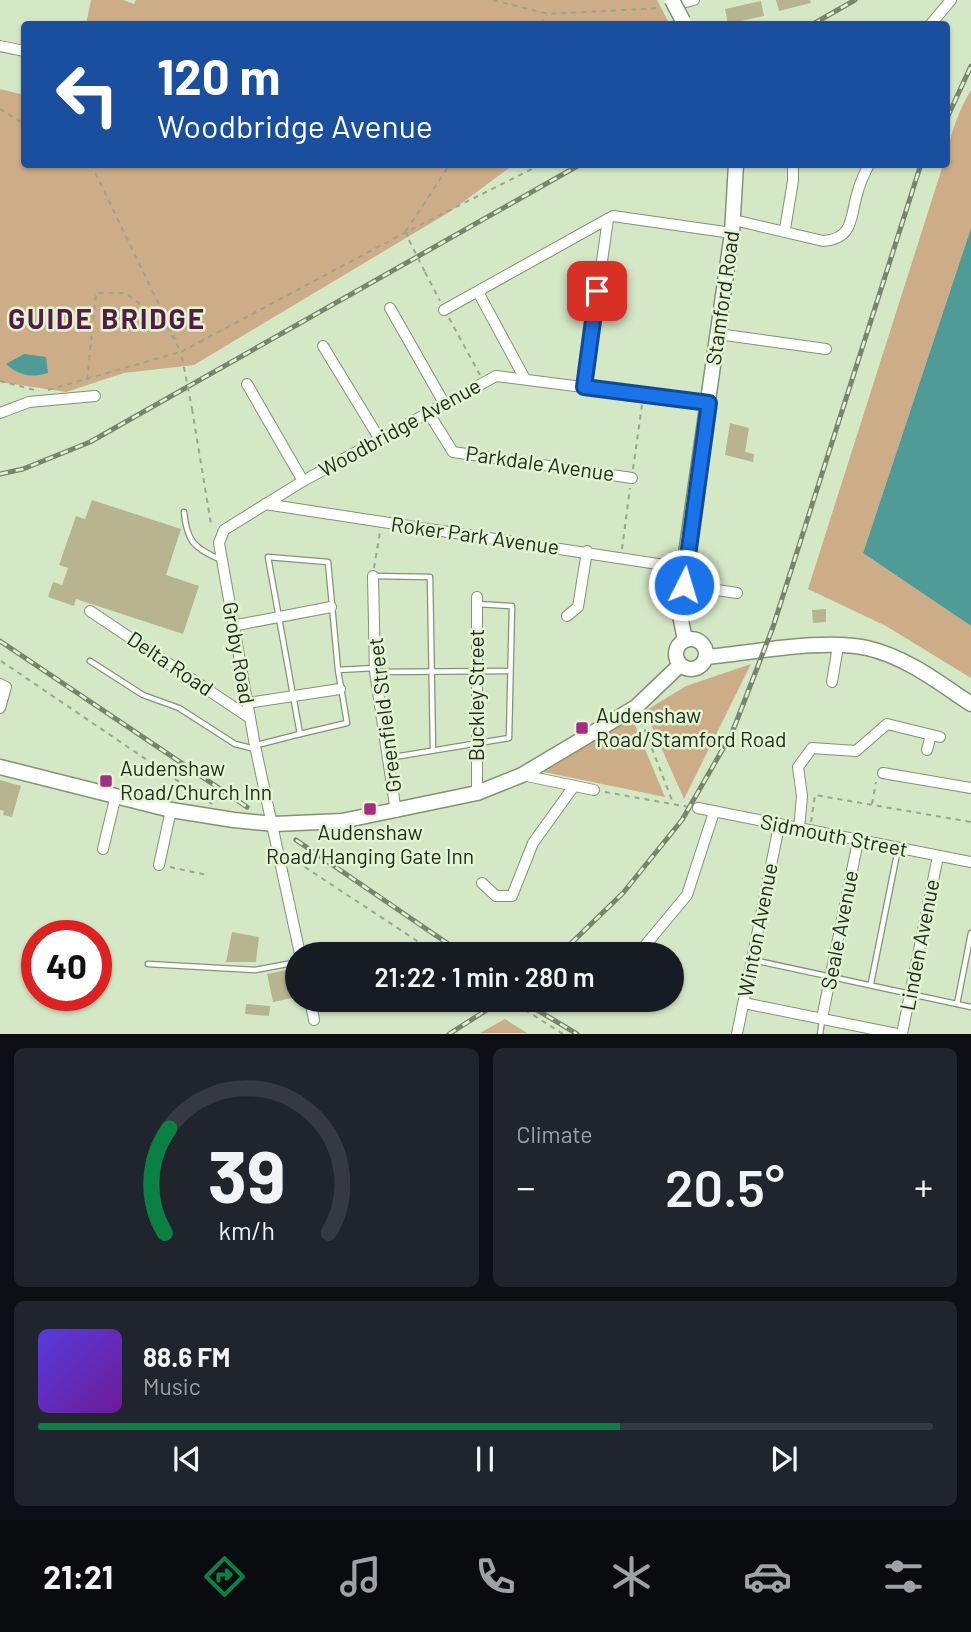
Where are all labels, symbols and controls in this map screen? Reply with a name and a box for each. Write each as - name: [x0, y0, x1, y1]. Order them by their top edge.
- text: 120 m: [157, 46, 280, 105]
- icon: left: [42, 49, 133, 140]
- text: Woodbridge Avenue: [157, 106, 433, 144]
- street label: Stamford Road: [700, 229, 743, 367]
- pin: [567, 261, 627, 321]
- icon: arrive: [578, 272, 616, 310]
- district label: GUIDE BRIDGE: [8, 301, 206, 335]
- street label: Woodbridge Avenue: [314, 372, 485, 482]
- street label: Parkdale Avenue: [464, 440, 616, 485]
- street label: Roker Park Avenue: [389, 510, 561, 559]
- position arrow: [647, 548, 721, 622]
- street label: Groby Road: [218, 600, 261, 706]
- street label: Delta Road: [123, 625, 218, 701]
- street label: Buckley Street: [463, 629, 488, 761]
- street label: Greenfield Street: [362, 636, 405, 794]
- place label: Audenshaw Road/Stamford Road: [596, 702, 786, 751]
- marker: Audenshaw Road/Stamford Road: [574, 720, 590, 736]
- place label: Audenshaw Road/Church Inn: [120, 755, 272, 804]
- marker: Audenshaw Road/Church Inn: [98, 773, 114, 789]
- marker: Audenshaw Road/Hanging Gate Inn: [362, 801, 378, 817]
- street label: Sidmouth Street: [759, 808, 910, 861]
- place label: Audenshaw Road/Hanging Gate Inn: [266, 819, 474, 868]
- street label: Winton Avenue: [731, 861, 782, 999]
- street label: Seale Avenue: [815, 868, 862, 992]
- street label: Linden Avenue: [894, 877, 944, 1013]
- speed limit sign: 40: [21, 920, 112, 1011]
- text: 21:22 · 1 min · 280 m: [374, 961, 595, 992]
- text: Climate: [517, 1120, 593, 1148]
- text: 39: [207, 1131, 285, 1219]
- text: 20.5°: [665, 1155, 785, 1217]
- text: −: [517, 1163, 536, 1209]
- text: +: [914, 1163, 933, 1209]
- text: km/h: [218, 1215, 275, 1245]
- text: 88.6 FM: [143, 1341, 230, 1372]
- text: Music: [143, 1372, 201, 1400]
- icon: previous: [168, 1440, 206, 1478]
- icon: pause: [466, 1440, 504, 1478]
- icon: next: [765, 1440, 803, 1478]
- icon: directions: [200, 1552, 249, 1601]
- icon: music: [336, 1552, 385, 1601]
- icon: phone: [471, 1552, 520, 1601]
- icon: climate: [607, 1552, 656, 1601]
- icon: car: [743, 1552, 792, 1601]
- icon: filters: [879, 1552, 928, 1601]
- text: 21:21: [43, 1557, 113, 1595]

